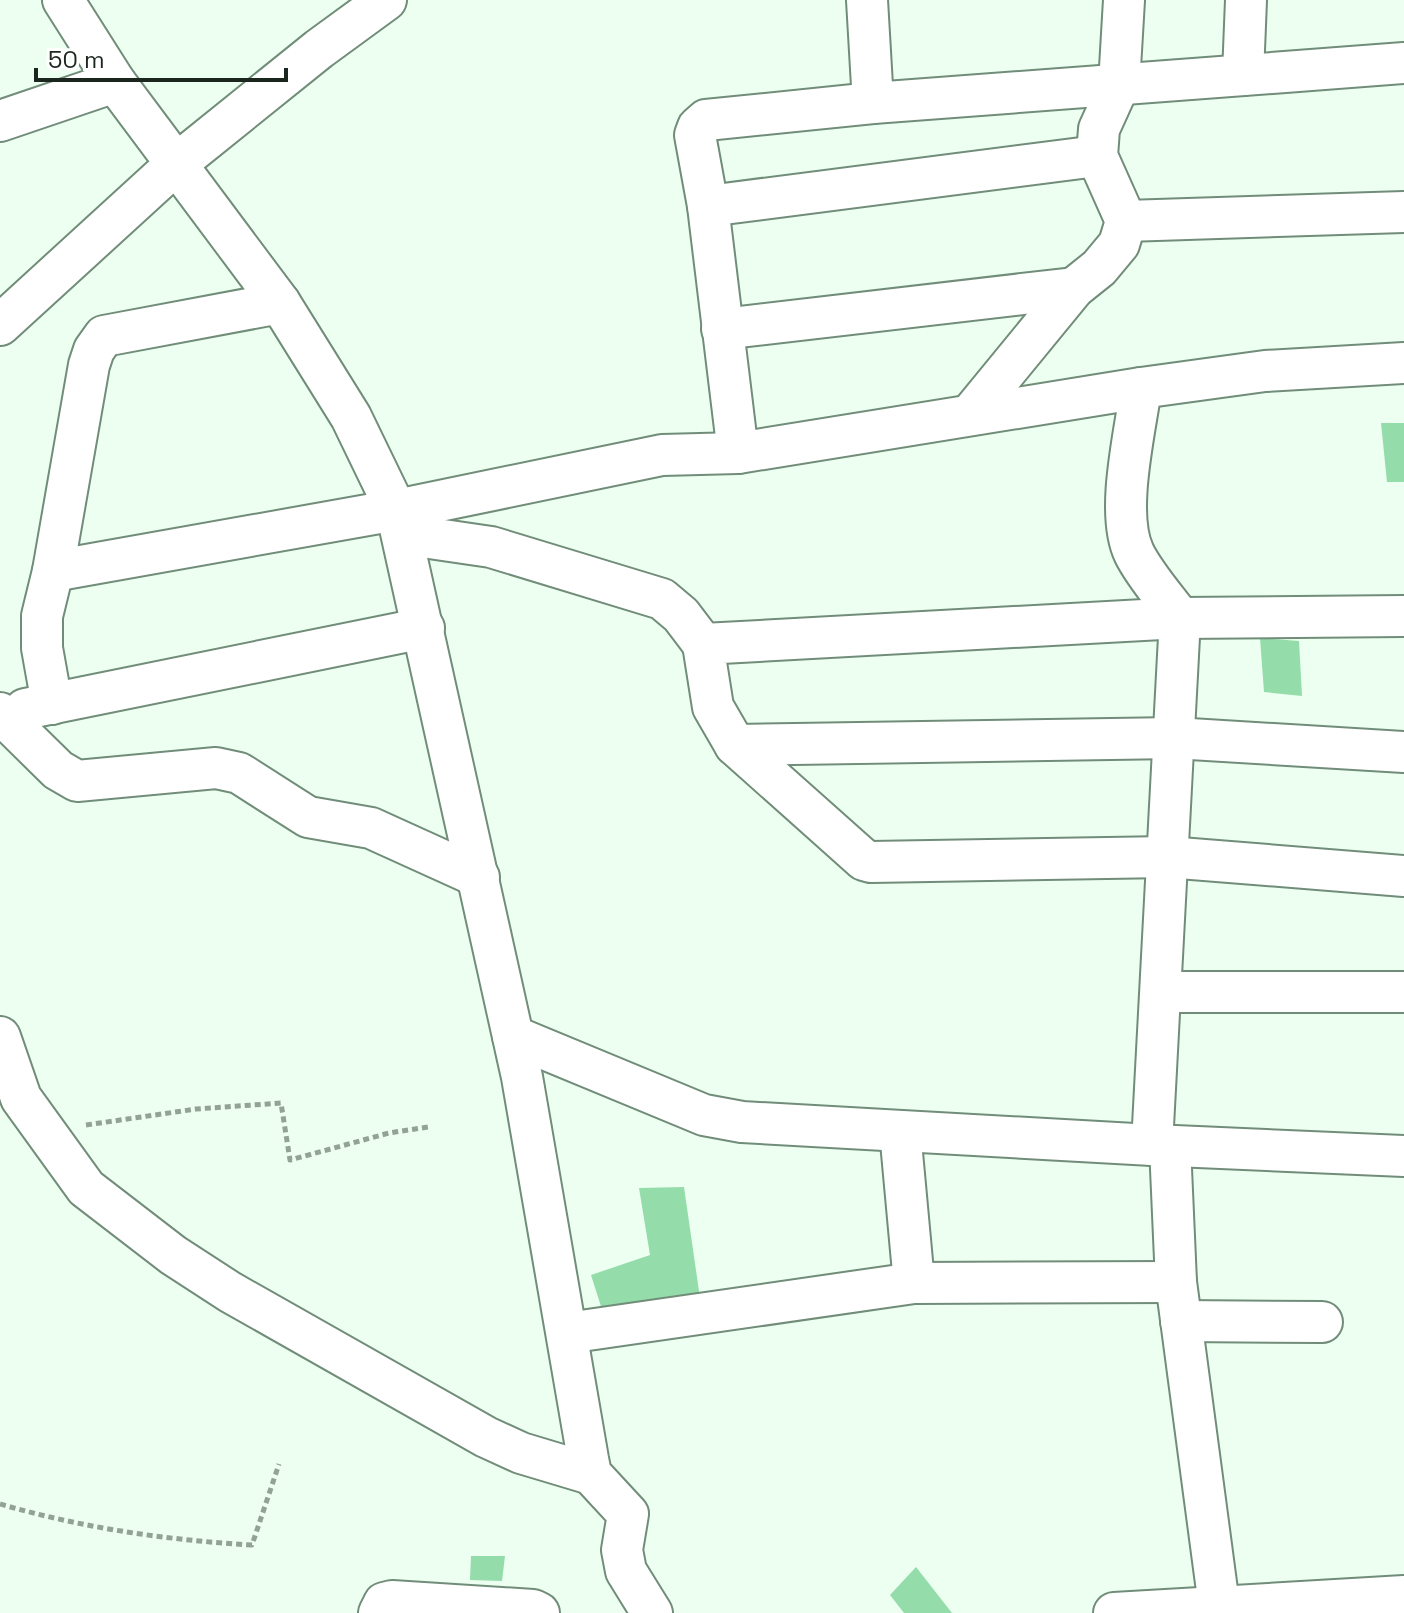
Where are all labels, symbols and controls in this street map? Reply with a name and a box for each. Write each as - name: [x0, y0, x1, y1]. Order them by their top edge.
- scale bar: [36, 32, 286, 82]
- text: 50 m: [48, 44, 105, 75]

